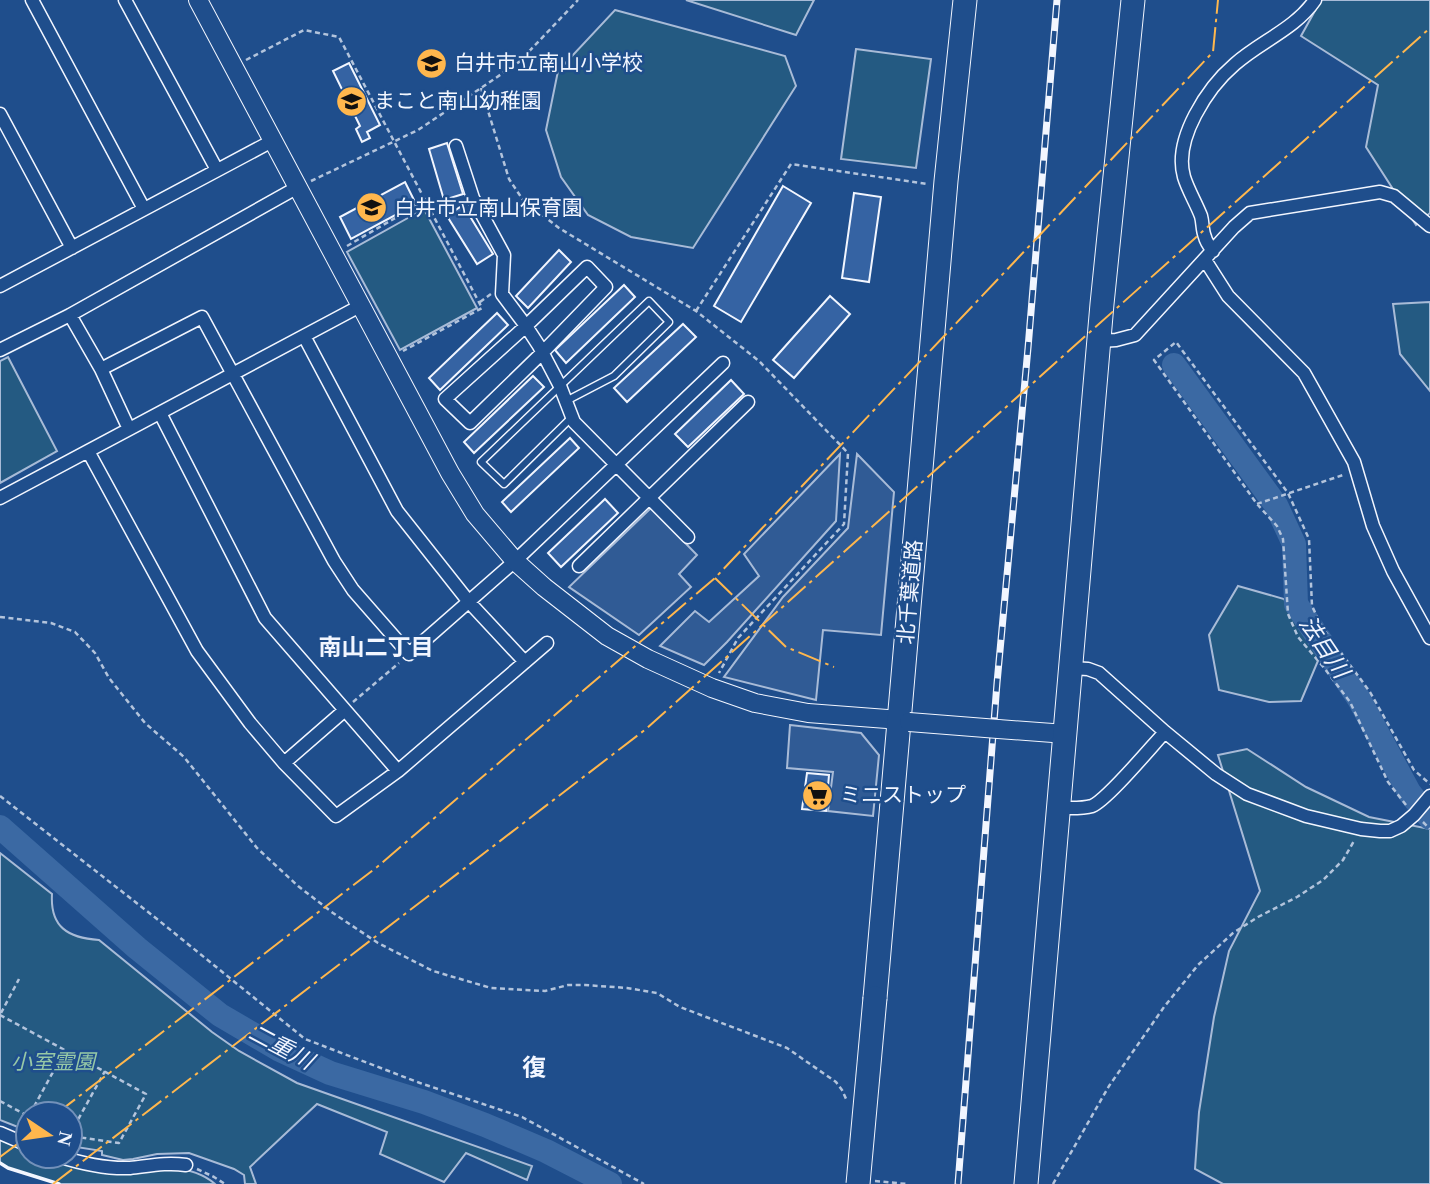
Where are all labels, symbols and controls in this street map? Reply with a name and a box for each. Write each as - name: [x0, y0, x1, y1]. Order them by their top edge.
- school or university icon: 白井市立南山小学校: [414, 46, 448, 80]
- place label: 白井市立南山小学校: [454, 51, 643, 75]
- school or university icon: まこと南山幼稚園: [334, 84, 368, 118]
- place label: まこと南山幼稚園: [374, 89, 542, 113]
- school or university icon: 白井市立南山保育園: [354, 191, 388, 225]
- place label: 白井市立南山保育園: [394, 196, 583, 220]
- street label: 北千葉道路: [893, 539, 927, 645]
- water label: 法目川: [1294, 611, 1355, 685]
- district label: 南山二丁目: [319, 635, 434, 660]
- supermarket icon: ミニストップ: [800, 778, 834, 812]
- place label: ミニストップ: [840, 783, 966, 807]
- water label: 二重川: [245, 1020, 320, 1076]
- park label: 小室霊園: [11, 1050, 98, 1074]
- district label: 復: [522, 1055, 546, 1081]
- north arrow: [14, 1100, 84, 1170]
- text: N: [53, 1130, 77, 1148]

